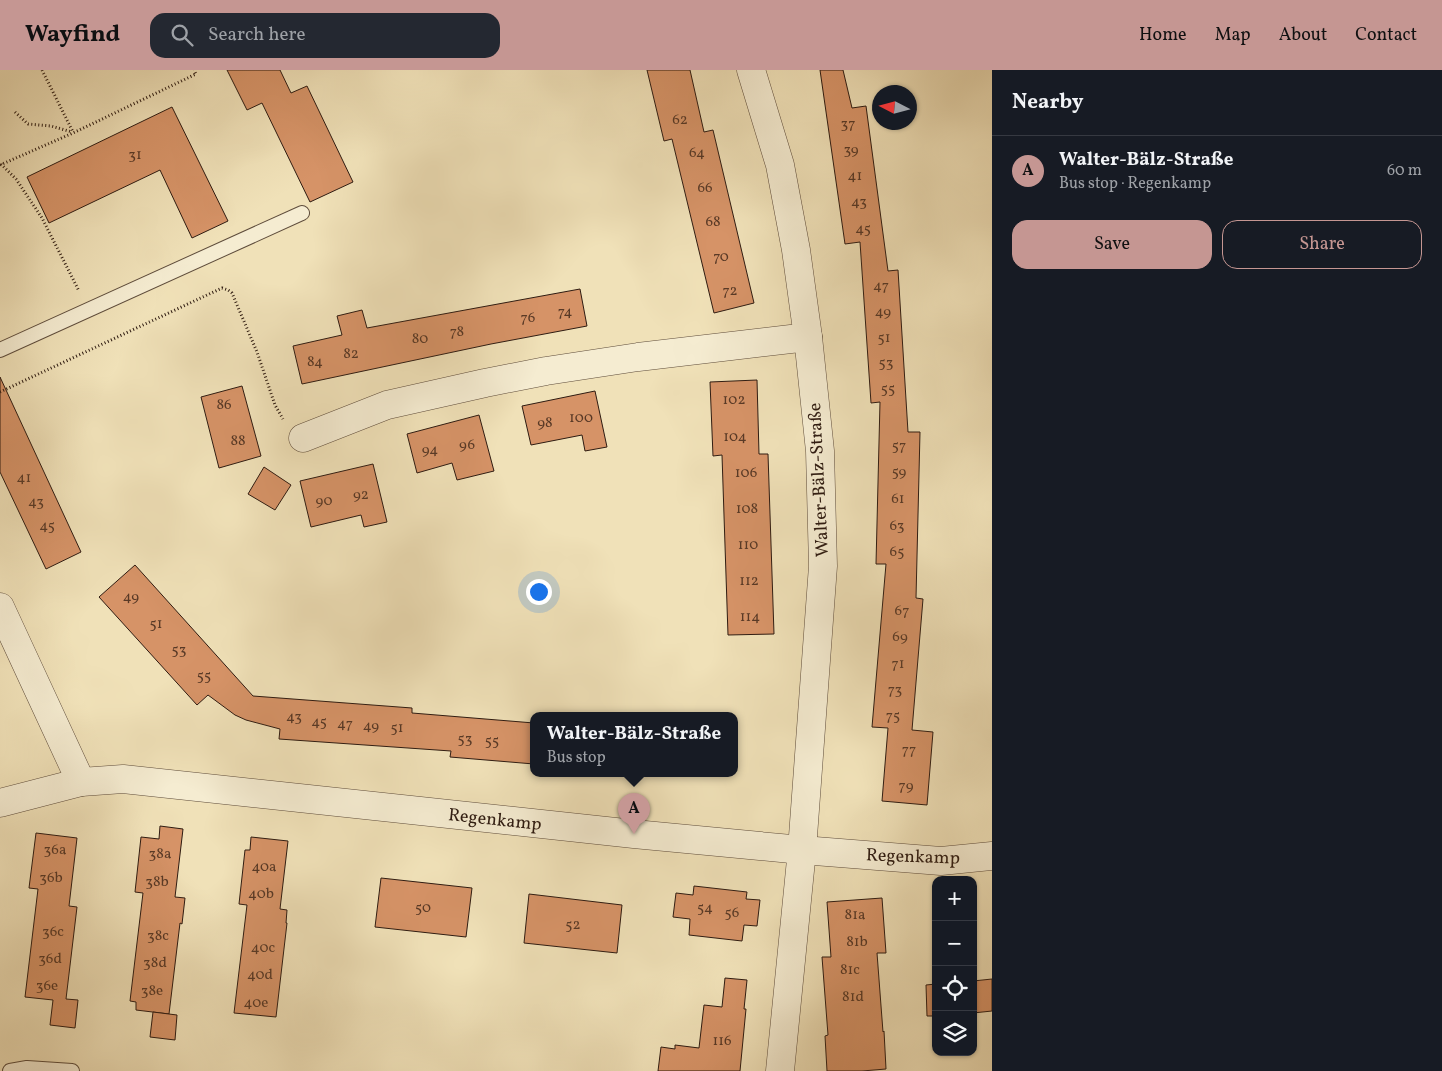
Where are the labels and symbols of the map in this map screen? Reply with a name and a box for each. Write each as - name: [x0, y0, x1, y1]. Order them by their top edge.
- north arrow: [872, 85, 917, 130]
- house number: 62: [672, 110, 688, 131]
- house number: 37: [841, 114, 855, 135]
- house number: 39: [843, 140, 859, 161]
- house number: 64: [689, 143, 705, 164]
- house number: 31: [128, 145, 142, 166]
- house number: 41: [848, 166, 862, 187]
- house number: 66: [697, 178, 713, 199]
- house number: 43: [851, 192, 867, 213]
- house number: 68: [705, 212, 721, 233]
- house number: 45: [855, 219, 871, 240]
- house number: 70: [713, 247, 729, 268]
- house number: 47: [873, 276, 889, 297]
- house number: 72: [722, 281, 738, 302]
- house number: 74: [558, 302, 572, 323]
- house number: 49: [875, 302, 891, 323]
- house number: 76: [521, 308, 535, 329]
- house number: 78: [450, 322, 464, 343]
- house number: 51: [877, 328, 891, 349]
- house number: 80: [412, 329, 428, 350]
- house number: 82: [343, 344, 359, 365]
- house number: 84: [307, 352, 323, 373]
- house number: 53: [879, 353, 893, 374]
- house number: 55: [881, 379, 895, 400]
- house number: 102: [723, 390, 745, 411]
- house number: 86: [216, 395, 232, 416]
- street label: Walter-Bälz-Straße: [803, 402, 836, 558]
- house number: 100: [569, 408, 593, 429]
- house number: 98: [537, 413, 553, 434]
- house number: 104: [723, 427, 747, 448]
- house number: 88: [230, 431, 246, 452]
- house number: 96: [459, 435, 475, 456]
- house number: 57: [892, 436, 906, 457]
- house number: 94: [422, 440, 438, 461]
- house number: 59: [892, 462, 907, 483]
- house number: 106: [735, 463, 757, 484]
- house number: 41: [17, 468, 31, 489]
- house number: 92: [353, 485, 369, 506]
- house number: 61: [891, 489, 905, 510]
- house number: 90: [315, 491, 333, 512]
- house number: 43: [28, 492, 44, 513]
- house number: 108: [736, 499, 758, 520]
- house number: 45: [39, 516, 55, 537]
- house number: 63: [889, 516, 905, 537]
- house number: 110: [738, 535, 758, 556]
- house number: 65: [890, 542, 904, 563]
- house number: 112: [739, 571, 759, 592]
- your location: [526, 579, 552, 605]
- house number: 49: [123, 587, 139, 608]
- house number: 67: [895, 601, 909, 622]
- house number: 114: [740, 607, 760, 628]
- house number: 51: [149, 614, 163, 635]
- house number: 69: [892, 627, 908, 648]
- house number: 53: [172, 640, 186, 661]
- house number: 71: [891, 654, 905, 675]
- house number: 55: [197, 666, 211, 687]
- house number: 73: [888, 680, 902, 701]
- house number: 75: [886, 706, 900, 727]
- house number: 43: [286, 707, 302, 728]
- house number: 45: [311, 712, 327, 733]
- house number: 47: [337, 714, 353, 735]
- house number: 49: [363, 716, 379, 737]
- house number: 51: [390, 718, 404, 739]
- house number: 53: [458, 729, 472, 750]
- house number: 55: [485, 731, 499, 752]
- house number: 77: [902, 740, 916, 761]
- house number: 79: [899, 776, 914, 797]
- pin: A: [618, 793, 650, 834]
- street label: Regenkamp: [447, 803, 543, 838]
- house number: 36a: [44, 840, 66, 861]
- street label: Regenkamp: [866, 843, 960, 872]
- house number: 38a: [149, 844, 171, 865]
- house number: 40a: [251, 857, 277, 878]
- house number: 36b: [39, 868, 63, 889]
- house number: 38b: [145, 872, 169, 893]
- house number: 40b: [248, 884, 274, 905]
- house number: 50: [415, 898, 431, 919]
- house number: 54: [697, 898, 713, 919]
- house number: 56: [725, 903, 739, 924]
- house number: 81a: [845, 905, 865, 926]
- house number: 52: [565, 915, 581, 936]
- house number: 36c: [42, 922, 64, 943]
- house number: 38c: [147, 926, 169, 947]
- house number: 81b: [846, 932, 868, 953]
- house number: 40c: [251, 938, 275, 959]
- house number: 36d: [38, 949, 62, 970]
- house number: 38d: [143, 953, 167, 974]
- house number: 81c: [840, 960, 860, 981]
- house number: 40d: [247, 965, 273, 986]
- house number: 36e: [36, 976, 58, 997]
- house number: 38e: [141, 981, 163, 1002]
- house number: 81d: [842, 987, 864, 1008]
- house number: 40e: [244, 993, 268, 1014]
- house number: 116: [712, 1031, 732, 1052]

